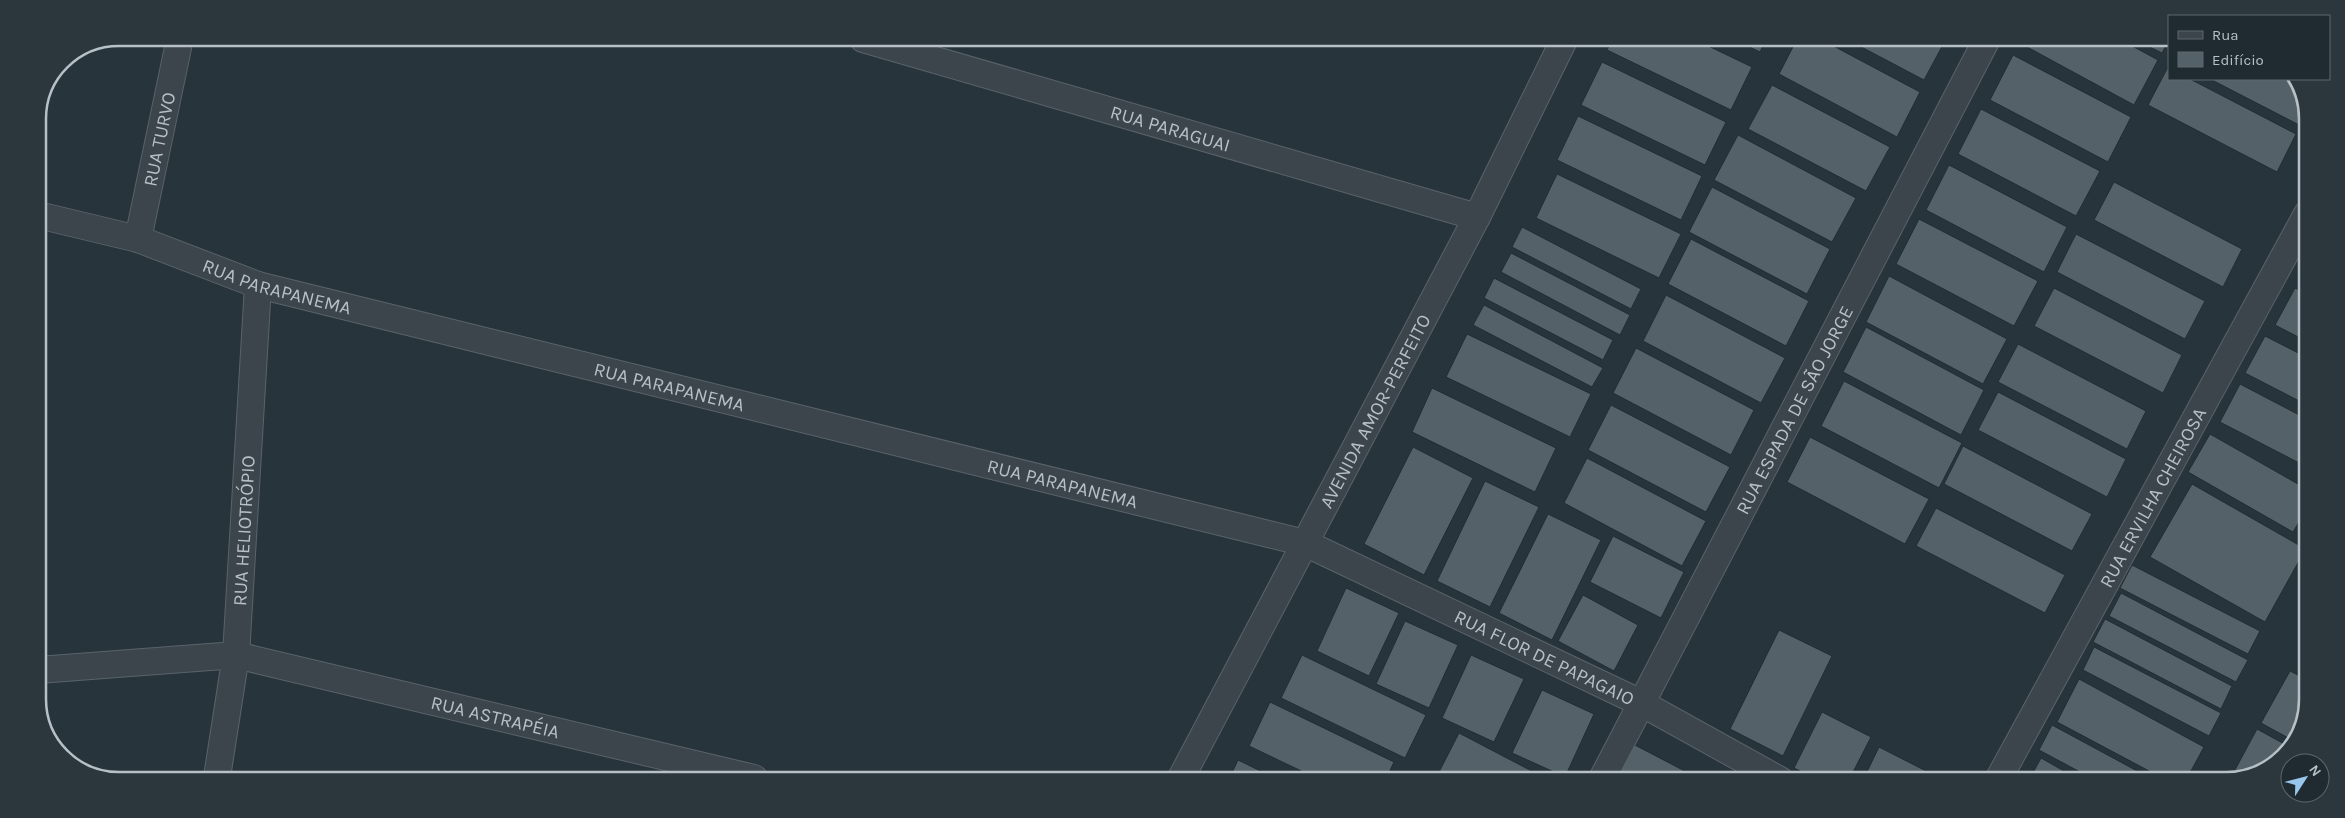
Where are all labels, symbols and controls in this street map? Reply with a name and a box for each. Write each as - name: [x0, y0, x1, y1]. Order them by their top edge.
- legend: [2168, 15, 2330, 80]
- text: Rua: [2212, 26, 2239, 44]
- text: Edifício: [2212, 51, 2264, 69]
- street label: RUA TURVO: [139, 90, 180, 189]
- street label: RUA PARAGUAI: [1108, 101, 1233, 157]
- street label: RUA PARAPANEMA: [199, 255, 353, 320]
- street label: RUA ESPADA DE SÃO JORGE: [1732, 303, 1858, 518]
- street label: AVENIDA AMOR-PERFEITO: [1315, 311, 1436, 512]
- street label: RUA PARAPANEMA: [592, 358, 747, 416]
- street label: RUA ERVILHA CHEIROSA: [2095, 404, 2211, 592]
- street label: RUA HELIOTRÓPIO: [229, 455, 260, 607]
- street label: RUA PARAPANEMA: [985, 455, 1140, 513]
- street label: RUA FLOR DE PAPAGAIO: [1451, 606, 1638, 710]
- street label: RUA ASTRAPÉIA: [428, 692, 562, 743]
- north arrow: [2280, 753, 2330, 803]
- text: N: [2305, 762, 2325, 780]

